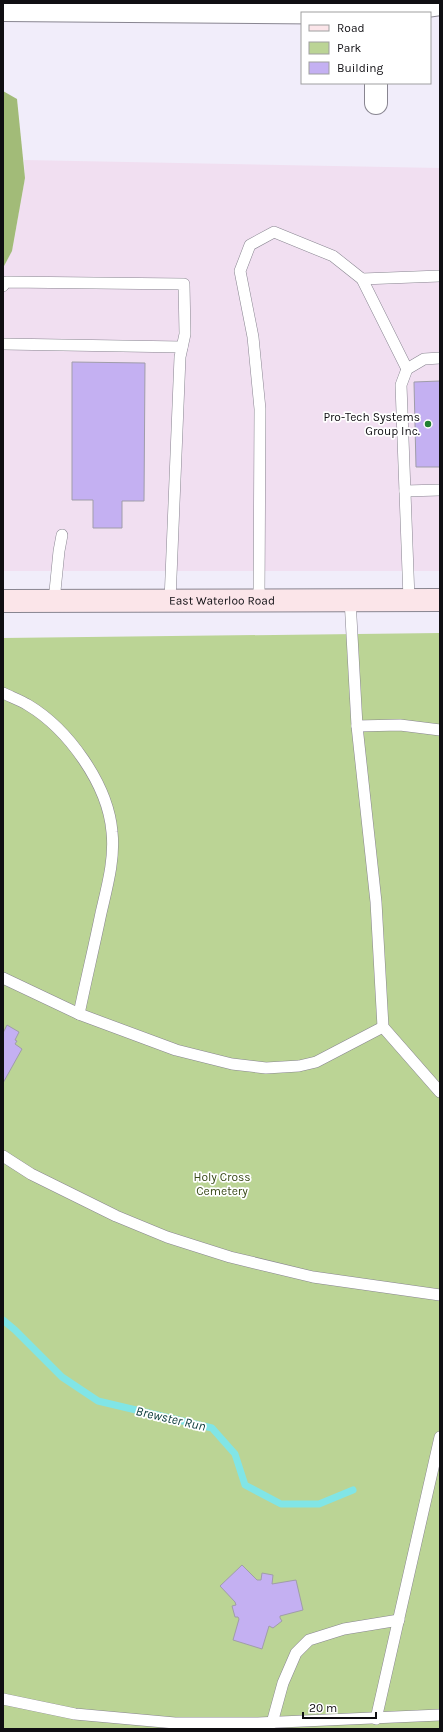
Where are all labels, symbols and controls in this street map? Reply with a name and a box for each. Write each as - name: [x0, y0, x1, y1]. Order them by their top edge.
- legend: [301, 12, 431, 84]
- text: Road: [337, 21, 365, 35]
- text: Park: [337, 41, 362, 55]
- text: Building: [337, 61, 384, 75]
- place label: Pro-Tech Systems Group Inc.: [323, 410, 420, 438]
- marker: Pro-Tech Systems Group Inc.: [423, 419, 433, 429]
- street label: East Waterloo Road: [169, 593, 275, 608]
- park label: Holy Cross Cemetery: [193, 1170, 251, 1198]
- water label: Brewster Run: [134, 1403, 207, 1434]
- scale bar: [303, 1694, 376, 1720]
- text: 20 m: [309, 1701, 337, 1715]

